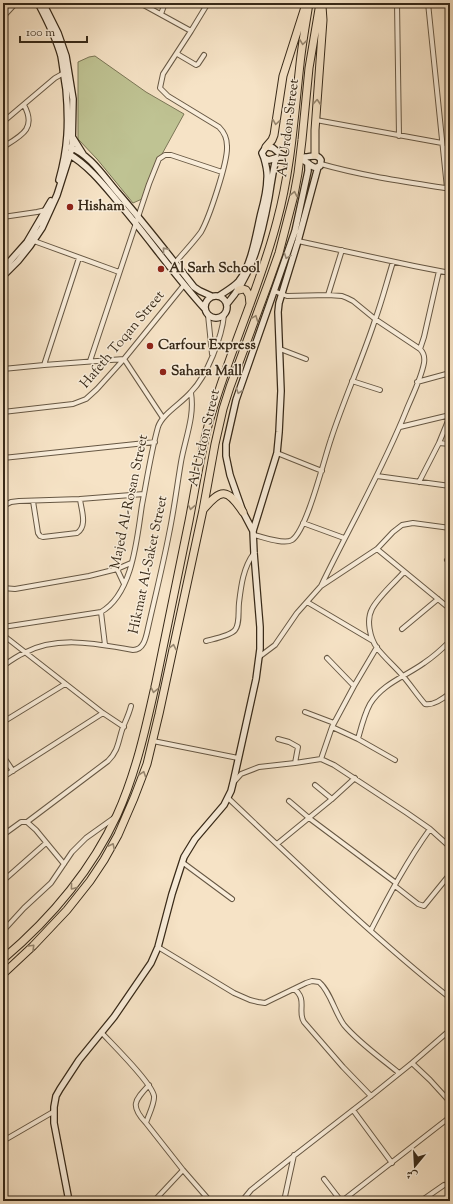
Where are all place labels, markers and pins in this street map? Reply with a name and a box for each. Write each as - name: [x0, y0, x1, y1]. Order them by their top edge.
- place label: Hisham: [78, 197, 125, 217]
- marker: Hisham: [65, 202, 75, 212]
- place label: Al Sarh School: [169, 259, 260, 279]
- marker: Al Sarh School: [156, 264, 166, 274]
- place label: Carfour Express: [158, 336, 256, 356]
- marker: Carfour Express: [145, 341, 155, 351]
- place label: Sahara Mall: [171, 362, 242, 382]
- marker: Sahara Mall: [158, 367, 168, 377]

